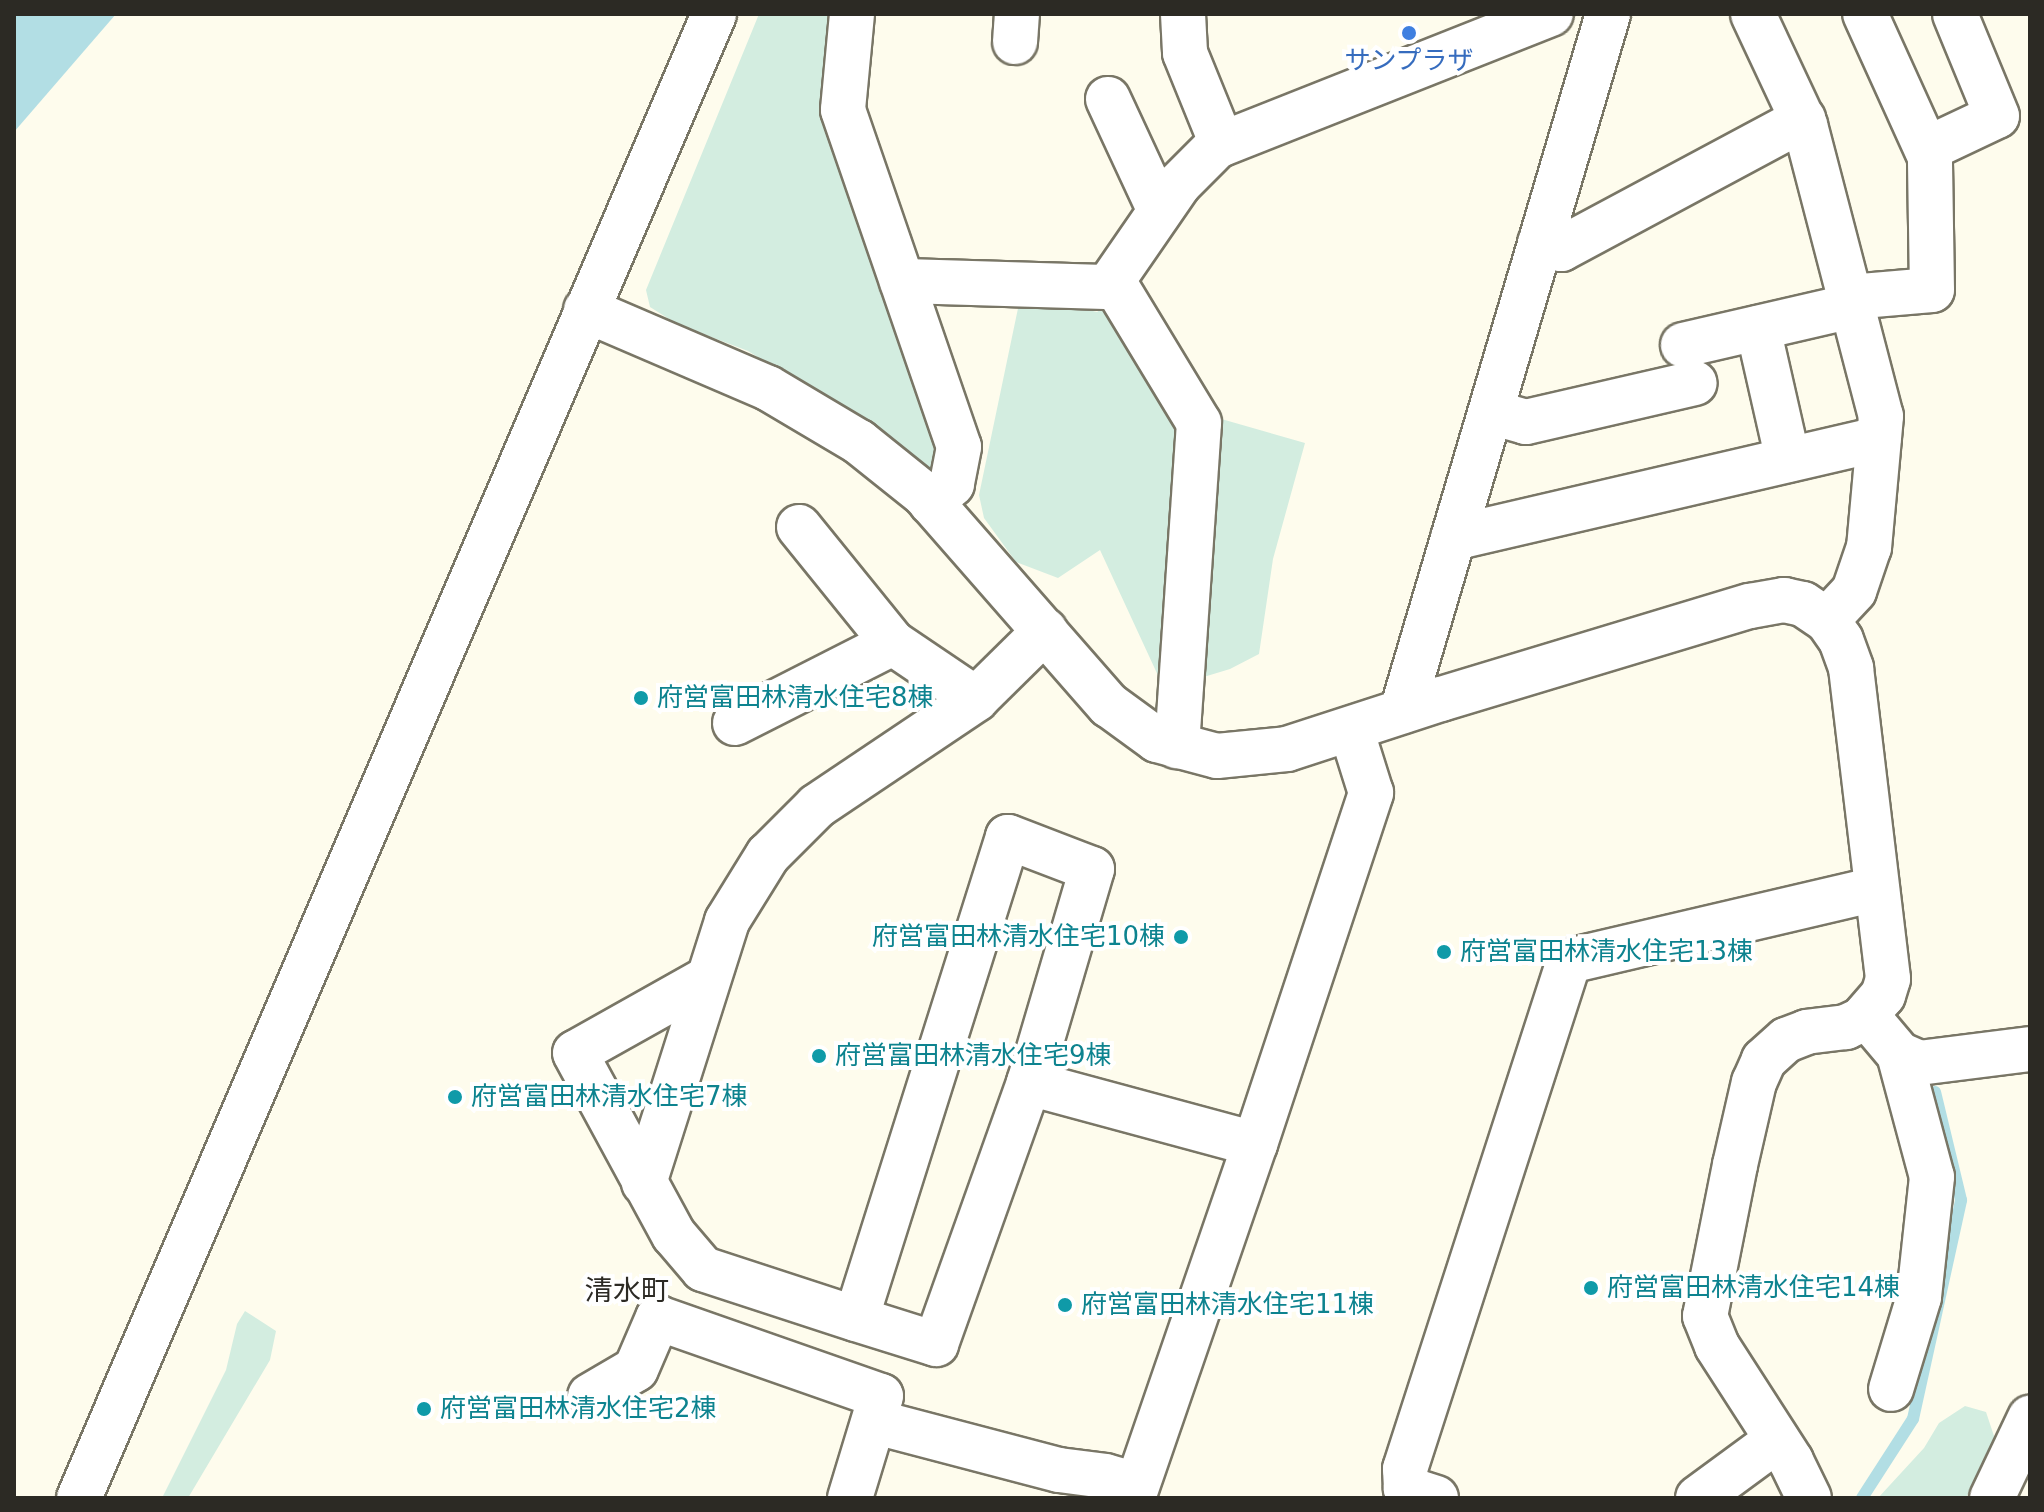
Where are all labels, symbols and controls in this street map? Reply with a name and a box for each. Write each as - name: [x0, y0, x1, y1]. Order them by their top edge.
- marker: サンプラザ: [1400, 24, 1418, 42]
- place label: サンプラザ: [1344, 45, 1474, 77]
- place label: 府営富田林清水住宅8棟: [657, 682, 934, 714]
- marker: 府営富田林清水住宅8棟: [632, 689, 650, 707]
- place label: 府営富田林清水住宅10棟: [872, 921, 1165, 953]
- marker: 府営富田林清水住宅10棟: [1172, 928, 1190, 946]
- place label: 府営富田林清水住宅13棟: [1460, 936, 1753, 968]
- marker: 府営富田林清水住宅13棟: [1435, 943, 1453, 961]
- place label: 府営富田林清水住宅9棟: [835, 1040, 1112, 1072]
- marker: 府営富田林清水住宅9棟: [810, 1047, 828, 1065]
- place label: 府営富田林清水住宅7棟: [471, 1081, 748, 1113]
- marker: 府営富田林清水住宅7棟: [446, 1088, 464, 1106]
- place label: 府営富田林清水住宅14棟: [1607, 1272, 1900, 1304]
- district label: 清水町: [585, 1274, 669, 1308]
- marker: 府営富田林清水住宅14棟: [1582, 1279, 1600, 1297]
- place label: 府営富田林清水住宅11棟: [1081, 1289, 1374, 1321]
- marker: 府営富田林清水住宅11棟: [1056, 1296, 1074, 1314]
- place label: 府営富田林清水住宅2棟: [440, 1393, 717, 1425]
- marker: 府営富田林清水住宅2棟: [415, 1400, 433, 1418]

